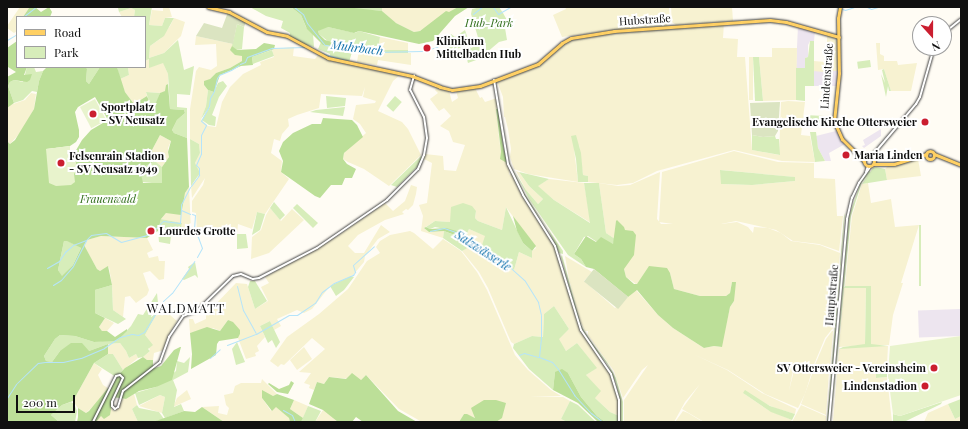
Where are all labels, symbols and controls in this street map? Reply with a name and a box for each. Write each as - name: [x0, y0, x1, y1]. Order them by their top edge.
- street label: Hubstraße: [619, 12, 671, 28]
- legend: [16, 16, 146, 68]
- park label: Hub-Park: [465, 16, 513, 30]
- north arrow: [912, 16, 952, 56]
- text: Road: [54, 24, 81, 40]
- place label: Klinikum Mittelbaden Hub: [436, 35, 521, 61]
- water label: Muhrbach: [330, 38, 384, 58]
- text: N: [930, 38, 943, 55]
- marker: Klinikum Mittelbaden Hub: [421, 42, 433, 54]
- street label: Lindenstraße: [818, 43, 836, 109]
- text: Park: [54, 44, 79, 60]
- place label: Sportplatz - SV Neusatz: [101, 101, 165, 127]
- marker: Sportplatz - SV Neusatz: [88, 109, 98, 119]
- place label: Evangelische Kirche Ottersweier: [752, 115, 917, 129]
- marker: Evangelische Kirche Ottersweier: [920, 117, 930, 127]
- place label: Maria Linden: [854, 148, 922, 162]
- place label: Felsenrain Stadion - SV Neusatz 1949: [69, 150, 164, 176]
- marker: Maria Linden: [841, 150, 851, 160]
- marker: Felsenrain Stadion - SV Neusatz 1949: [56, 158, 66, 168]
- park label: Frauenwald: [80, 192, 136, 206]
- place label: Lourdes Grotte: [159, 224, 236, 238]
- marker: Lourdes Grotte: [146, 226, 156, 236]
- water label: Salzwässerle: [452, 228, 514, 274]
- street label: Hauptstraße: [823, 264, 841, 326]
- district label: WALDMATT: [147, 300, 225, 316]
- place label: SV Ottersweier - Vereinsheim: [776, 361, 926, 375]
- marker: SV Ottersweier - Vereinsheim: [929, 363, 939, 373]
- place label: Lindenstadion: [844, 379, 917, 393]
- marker: Lindenstadion: [920, 381, 930, 391]
- scale bar: [18, 387, 77, 413]
- text: 200 m: [23, 394, 57, 410]

